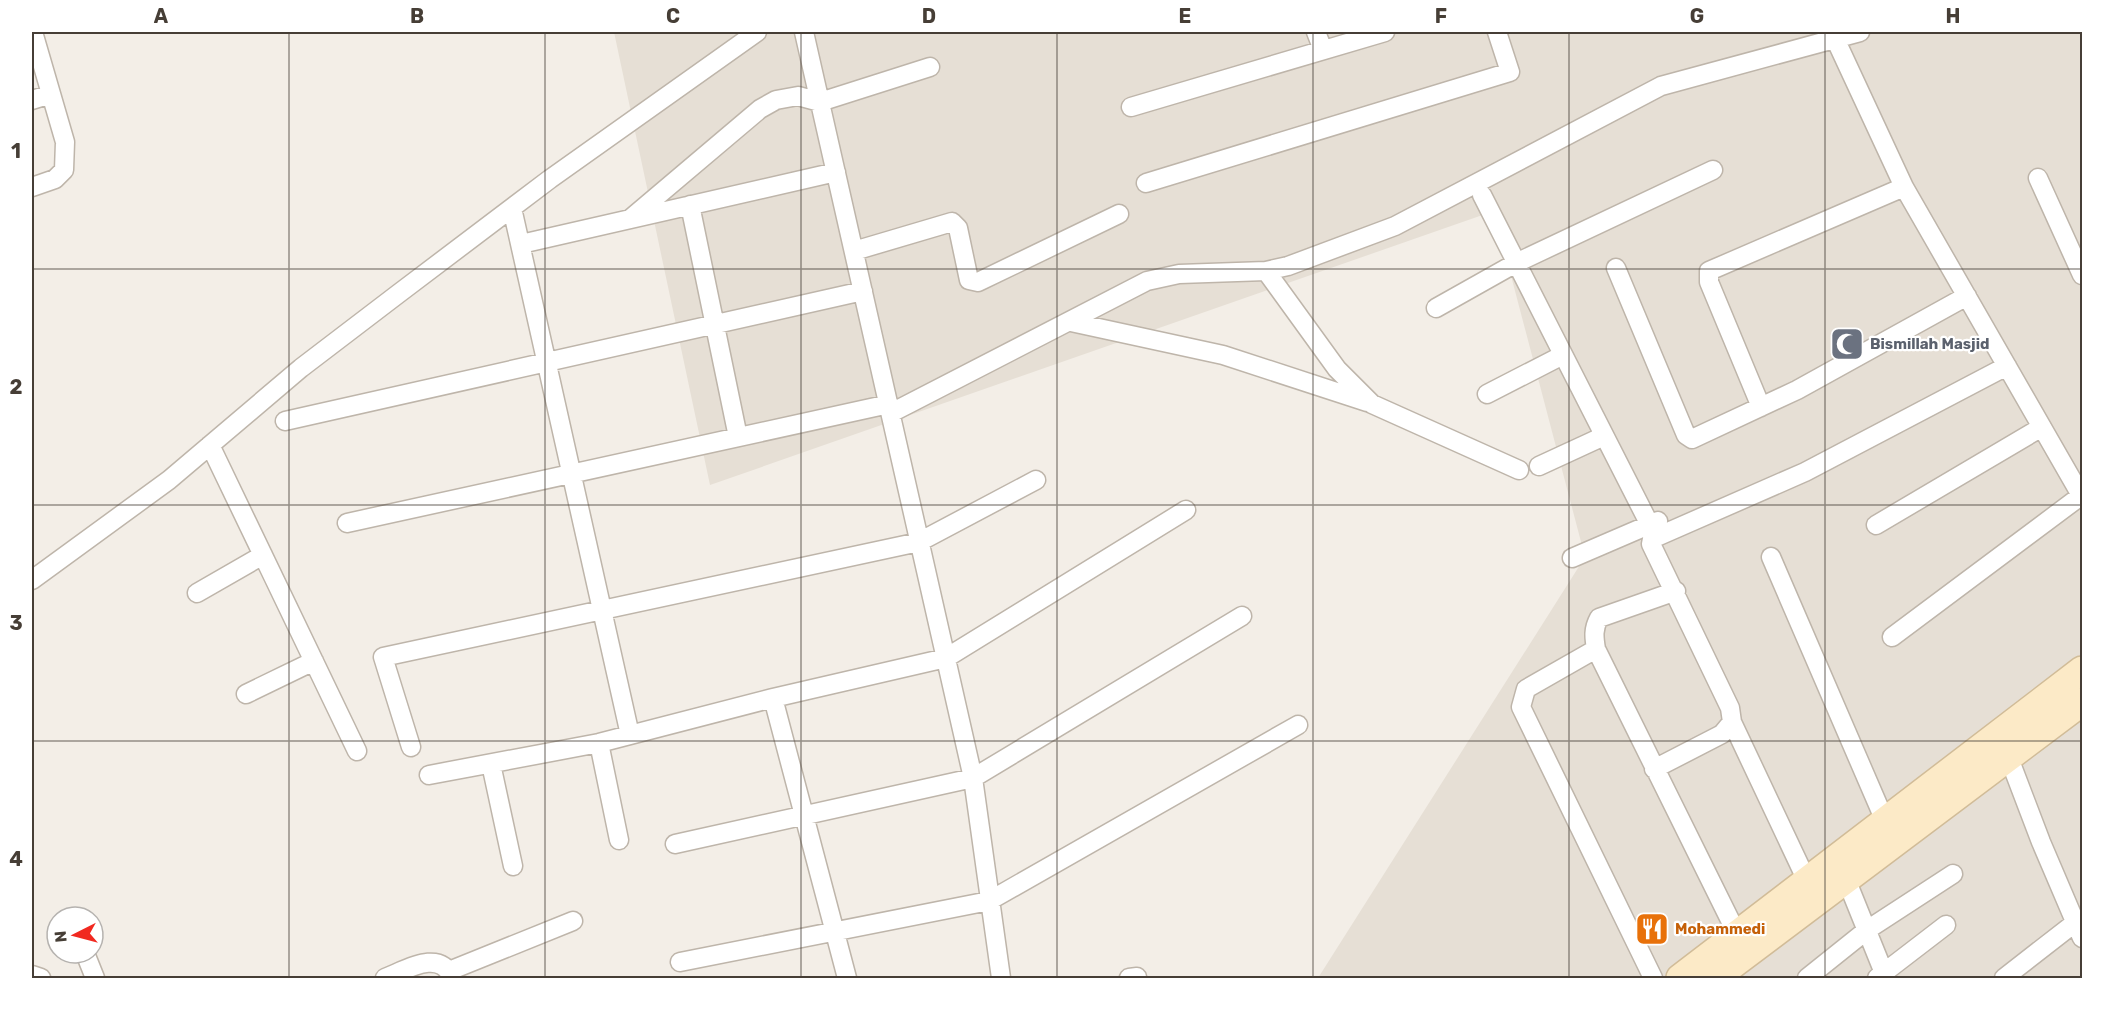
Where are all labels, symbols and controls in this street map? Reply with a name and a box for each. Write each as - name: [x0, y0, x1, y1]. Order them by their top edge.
- text: A: [154, 4, 169, 28]
- text: B: [410, 4, 424, 28]
- text: C: [666, 4, 680, 28]
- text: D: [922, 4, 936, 28]
- text: E: [1179, 4, 1191, 28]
- text: F: [1435, 4, 1447, 28]
- text: G: [1690, 4, 1704, 28]
- text: H: [1946, 4, 1960, 28]
- text: 1: [11, 139, 21, 163]
- mosque icon: Bismillah Masjid: [1829, 326, 1865, 362]
- place label: Bismillah Masjid: [1870, 335, 1989, 353]
- text: 2: [10, 375, 23, 399]
- text: 3: [9, 611, 23, 635]
- text: 4: [9, 847, 23, 871]
- north arrow: [45, 905, 105, 965]
- restaurant icon: Mohammedi: [1634, 911, 1670, 947]
- place label: Mohammedi: [1675, 920, 1765, 938]
- text: N: [51, 930, 71, 943]

